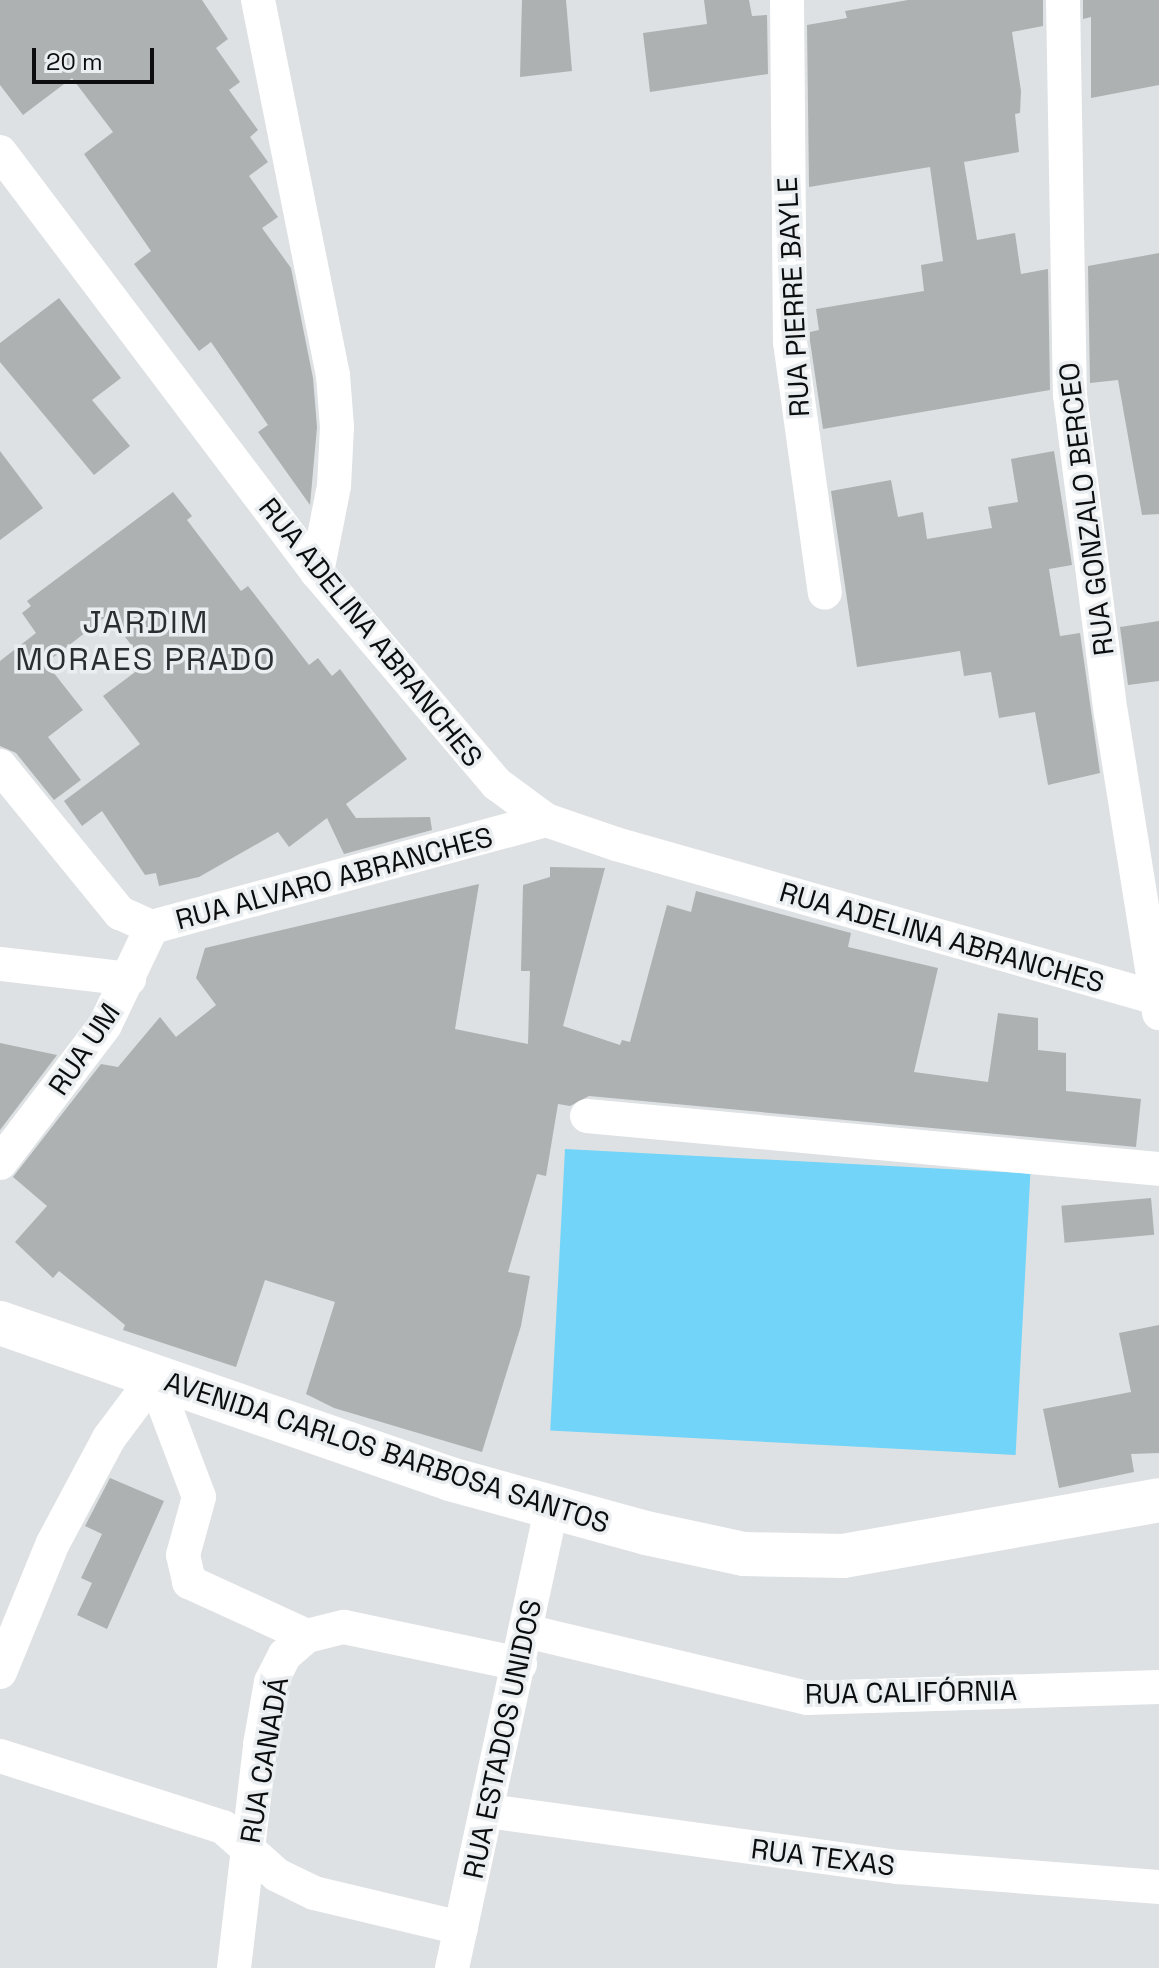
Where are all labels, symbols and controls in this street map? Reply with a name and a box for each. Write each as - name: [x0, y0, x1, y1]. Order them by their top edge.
- scale bar: [36, 32, 158, 82]
- text: 20 m: [46, 46, 103, 77]
- street label: RUA PIERRE BAYLE: [770, 176, 816, 418]
- street label: RUA GONZALO BERCEO: [1051, 360, 1121, 658]
- street label: RUA ADELINA ABRANCHES: [252, 490, 490, 774]
- district label: JARDIM MORAES PRADO: [15, 604, 277, 679]
- street label: RUA ALVARO ABRANCHES: [171, 819, 497, 937]
- street label: RUA ADELINA ABRANCHES: [775, 874, 1109, 1000]
- street label: RUA UM: [41, 997, 127, 1101]
- street label: AVENIDA CARLOS BARBOSA SANTOS: [160, 1364, 614, 1540]
- street label: RUA ESTADOS UNIDOS: [456, 1596, 548, 1882]
- street label: RUA CALIFÓRNIA: [804, 1673, 1018, 1711]
- street label: RUA CANADÁ: [233, 1674, 295, 1846]
- street label: RUA TEXAS: [749, 1831, 897, 1883]

